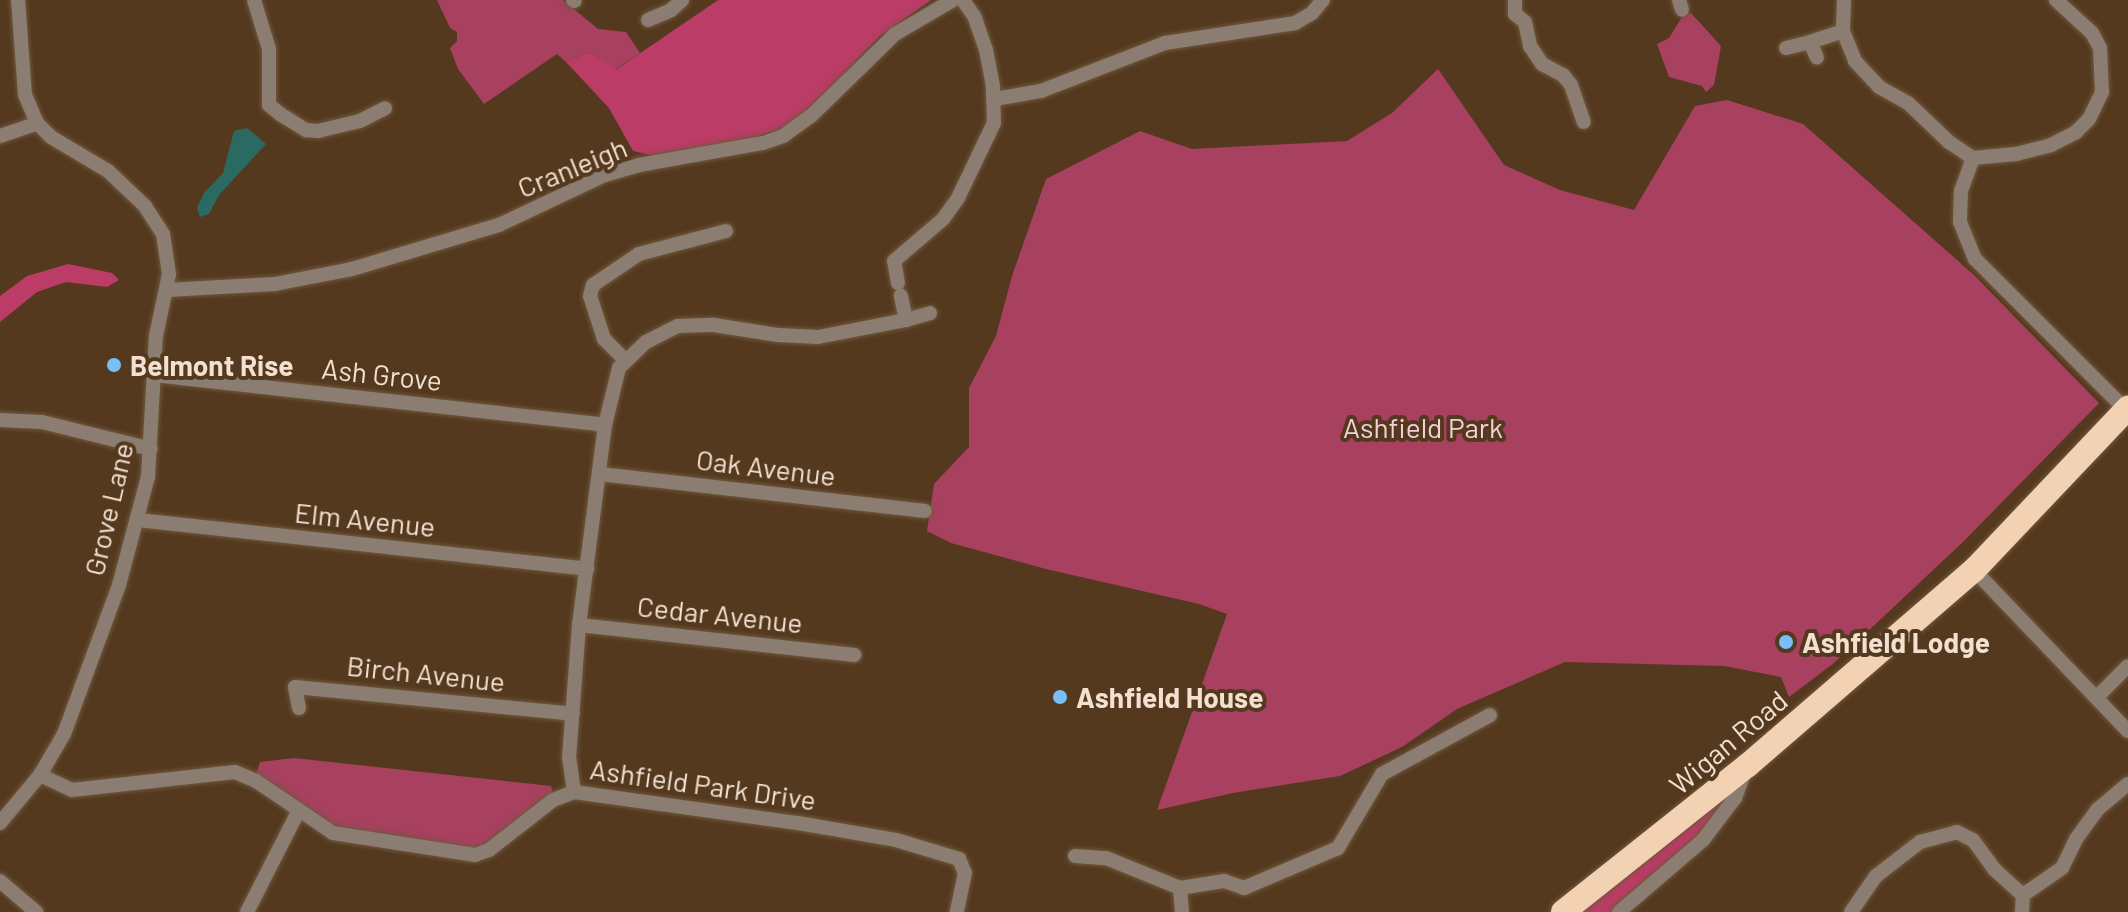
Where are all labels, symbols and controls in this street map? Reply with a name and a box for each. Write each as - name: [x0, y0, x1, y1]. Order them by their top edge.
- street label: Cranleigh: [512, 130, 632, 204]
- place label: Belmont Rise: [130, 348, 294, 382]
- street label: Ash Grove: [320, 351, 444, 397]
- marker: Belmont Rise: [105, 356, 123, 374]
- park label: Ashfield Park: [1343, 410, 1503, 444]
- street label: Grove Lane: [76, 439, 140, 579]
- street label: Oak Avenue: [694, 442, 838, 492]
- street label: Elm Avenue: [293, 495, 437, 543]
- street label: Cedar Avenue: [636, 589, 804, 639]
- place label: Ashfield Lodge: [1802, 625, 1990, 659]
- marker: Ashfield Lodge: [1777, 633, 1795, 651]
- street label: Birch Avenue: [345, 648, 507, 698]
- place label: Ashfield House: [1076, 680, 1263, 714]
- street label: Wigan Road: [1662, 683, 1794, 801]
- marker: Ashfield House: [1051, 688, 1069, 706]
- street label: Ashfield Park Drive: [588, 752, 818, 816]

